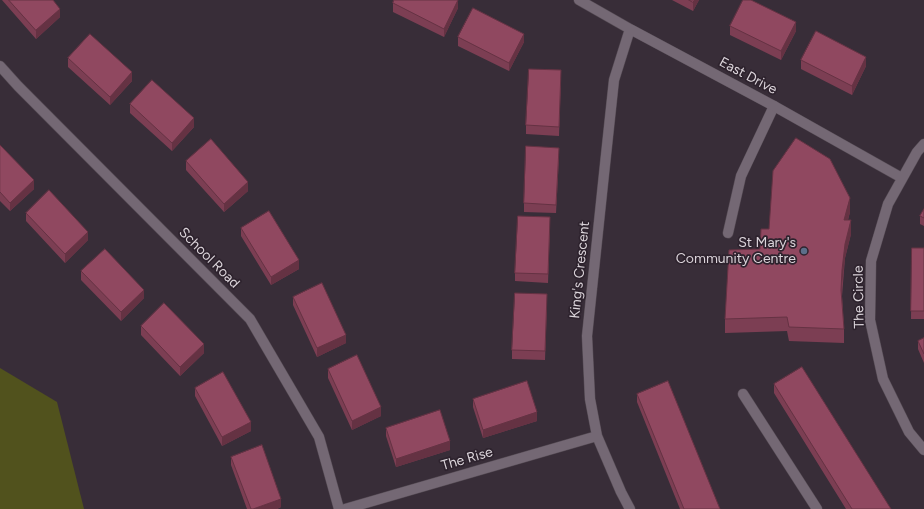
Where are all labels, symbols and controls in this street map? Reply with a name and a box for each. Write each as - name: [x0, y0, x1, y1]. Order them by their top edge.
- street label: East Drive: [716, 54, 780, 98]
- street label: King's Crescent: [567, 220, 593, 320]
- street label: School Road: [175, 224, 243, 292]
- place label: St Mary's Community Centre: [676, 235, 796, 268]
- marker: St Mary's Community Centre: [799, 246, 809, 256]
- street label: The Circle: [850, 265, 868, 329]
- street label: The Rise: [439, 444, 495, 474]

